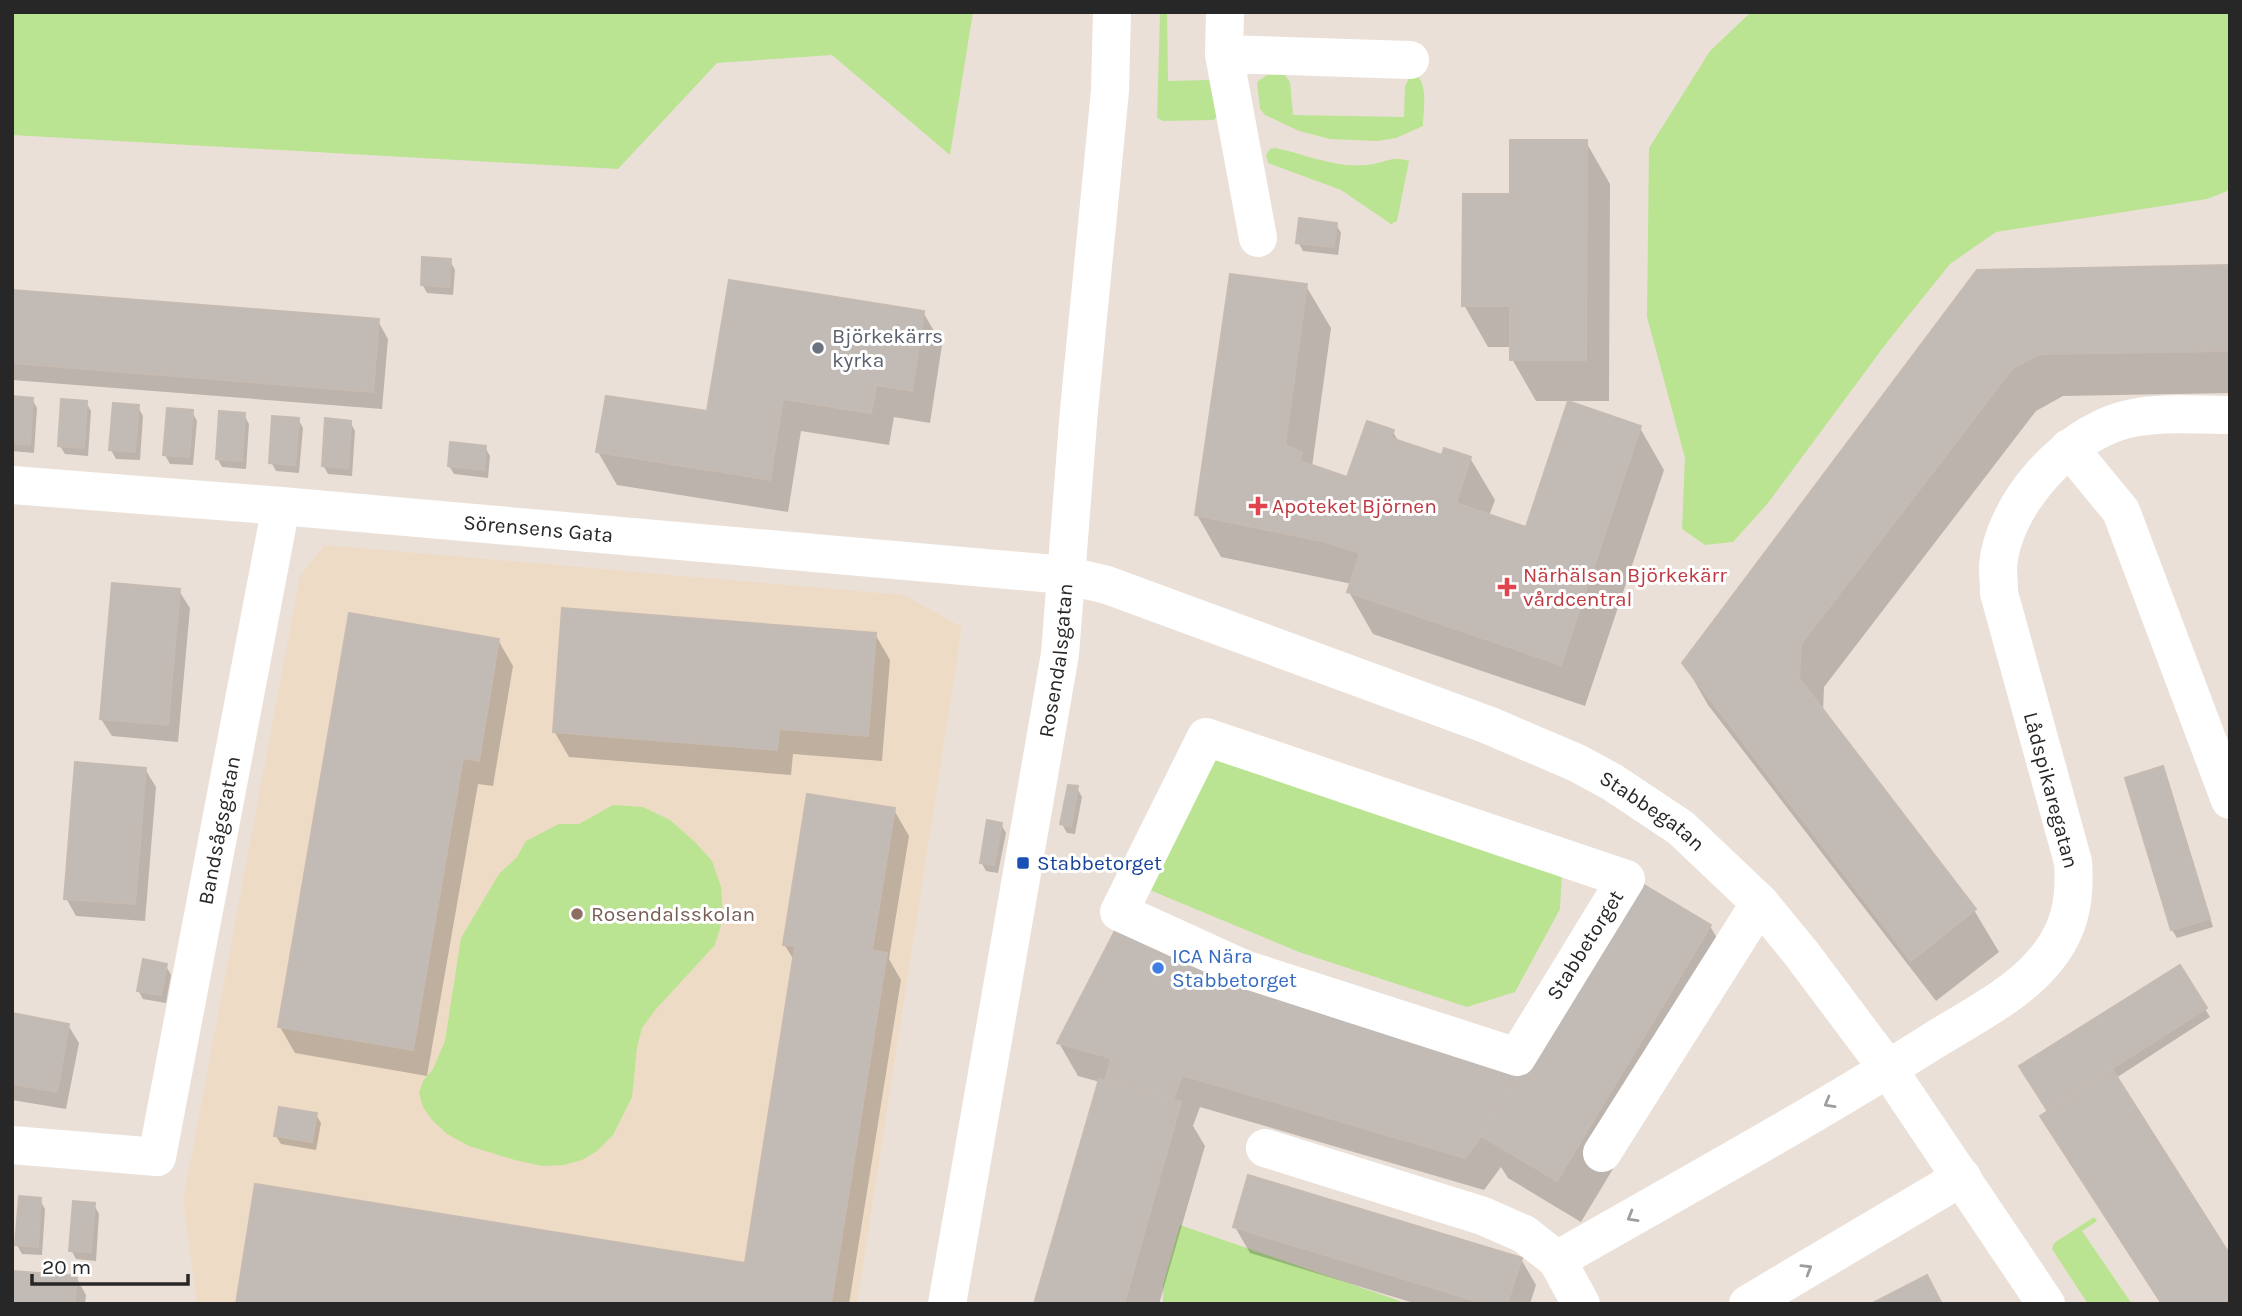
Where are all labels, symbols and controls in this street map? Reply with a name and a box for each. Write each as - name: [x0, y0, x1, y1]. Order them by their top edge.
- place label: Björkekärrs kyrka: [832, 324, 943, 372]
- marker: Björkekärrs kyrka: [810, 340, 826, 356]
- place label: Apoteket Björnen: [1272, 494, 1437, 518]
- marker: Apoteket Björnen: [1250, 498, 1266, 514]
- street label: Sörensens Gata: [462, 510, 614, 547]
- place label: Närhälsan Björkekärr vårdcentral: [1523, 563, 1727, 611]
- marker: Närhälsan Björkekärr vårdcentral: [1497, 577, 1517, 597]
- street label: Rosendalsgatan: [1034, 582, 1077, 739]
- street label: Lådspikaregatan: [2019, 709, 2083, 871]
- street label: Bandsågsgatan: [193, 754, 245, 907]
- street label: Stabbegatan: [1596, 766, 1710, 856]
- place label: Stabbetorget: [1037, 851, 1162, 875]
- marker: Stabbetorget: [1015, 855, 1031, 871]
- street label: Stabbetorget: [1542, 886, 1628, 1004]
- place label: Rosendalsskolan: [591, 902, 755, 926]
- marker: Rosendalsskolan: [569, 906, 585, 922]
- place label: ICA Nära Stabbetorget: [1172, 944, 1297, 992]
- marker: ICA Nära Stabbetorget: [1150, 960, 1166, 976]
- one-way arrow: [1823, 1095, 1836, 1108]
- one-way arrow: [1626, 1209, 1639, 1222]
- scale bar: [32, 1242, 187, 1286]
- text: 20 m: [42, 1255, 91, 1279]
- one-way arrow: [1800, 1264, 1812, 1277]

